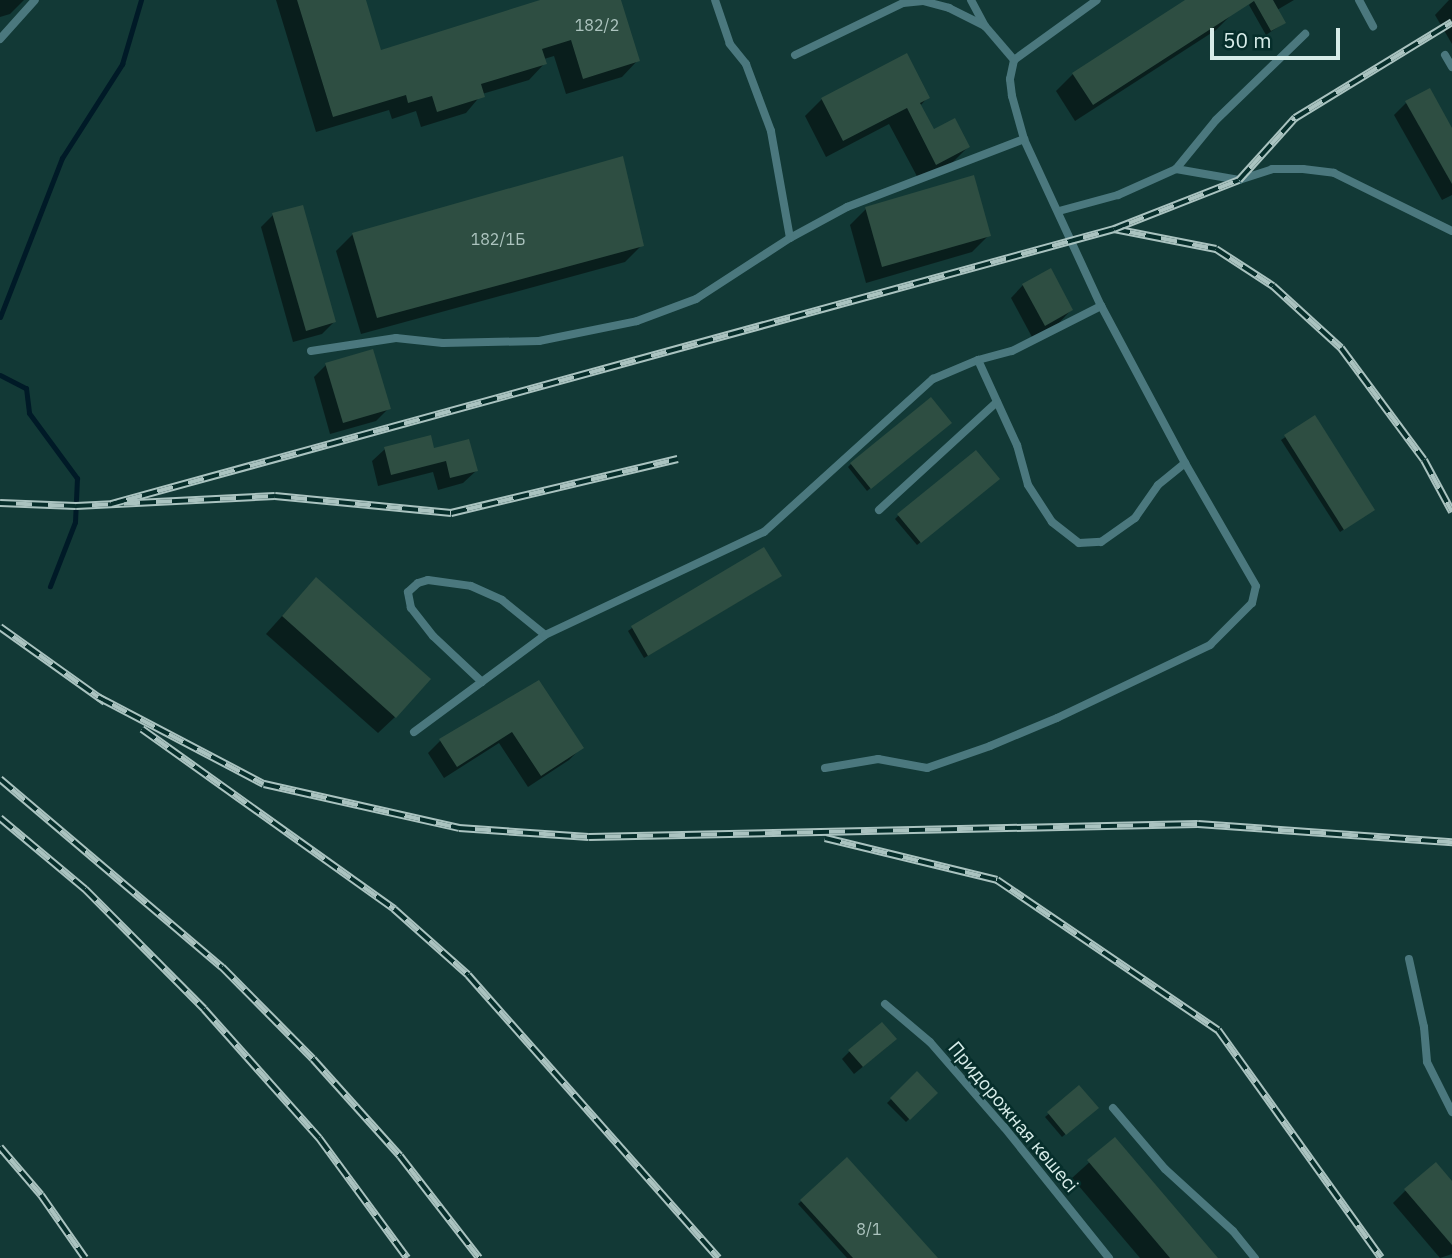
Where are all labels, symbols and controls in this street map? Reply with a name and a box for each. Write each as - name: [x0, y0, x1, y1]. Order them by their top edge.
- scale bar: [1214, 14, 1344, 58]
- house number: 182/2: [575, 15, 619, 35]
- text: 50 m: [1223, 26, 1272, 54]
- house number: 182/1Б: [471, 229, 525, 249]
- street label: Придорожная көшесі: [943, 1037, 1083, 1197]
- house number: 8/1: [856, 1219, 882, 1239]

